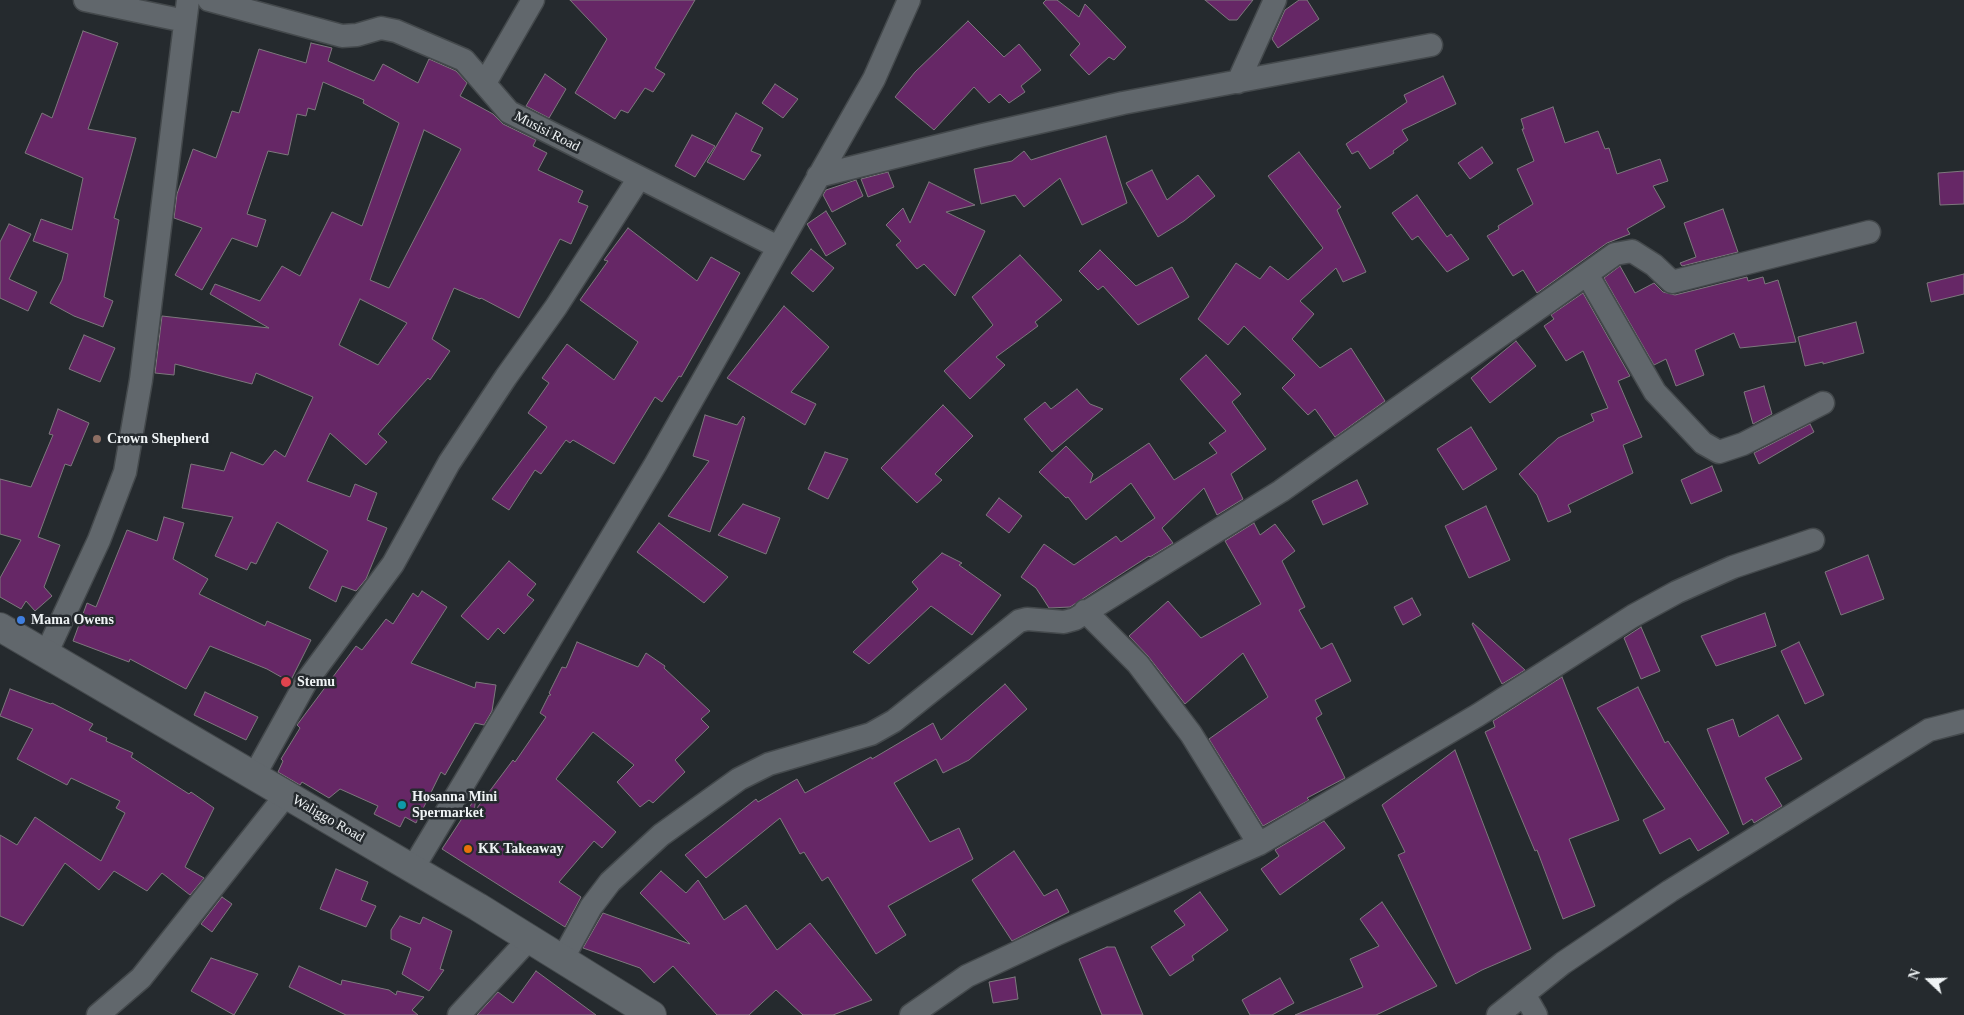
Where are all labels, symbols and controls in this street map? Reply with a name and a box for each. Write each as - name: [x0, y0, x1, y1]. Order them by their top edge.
- street label: Musisi Road: [511, 108, 583, 156]
- place label: Crown Shepherd: [107, 431, 209, 447]
- marker: Crown Shepherd: [91, 433, 103, 445]
- place label: Mama Owens: [31, 612, 114, 628]
- marker: Mama Owens: [15, 614, 27, 626]
- place label: Stemu: [297, 674, 335, 690]
- marker: Stemu: [279, 675, 293, 689]
- place label: Hosanna Mini Spermarket: [412, 789, 497, 822]
- street label: Waliggo Road: [289, 792, 367, 846]
- marker: Hosanna Mini Spermarket: [396, 799, 408, 811]
- place label: KK Takeaway: [478, 841, 563, 857]
- marker: KK Takeaway: [462, 843, 474, 855]
- north arrow: [1904, 955, 1954, 1005]
- text: N: [1906, 967, 1923, 982]

